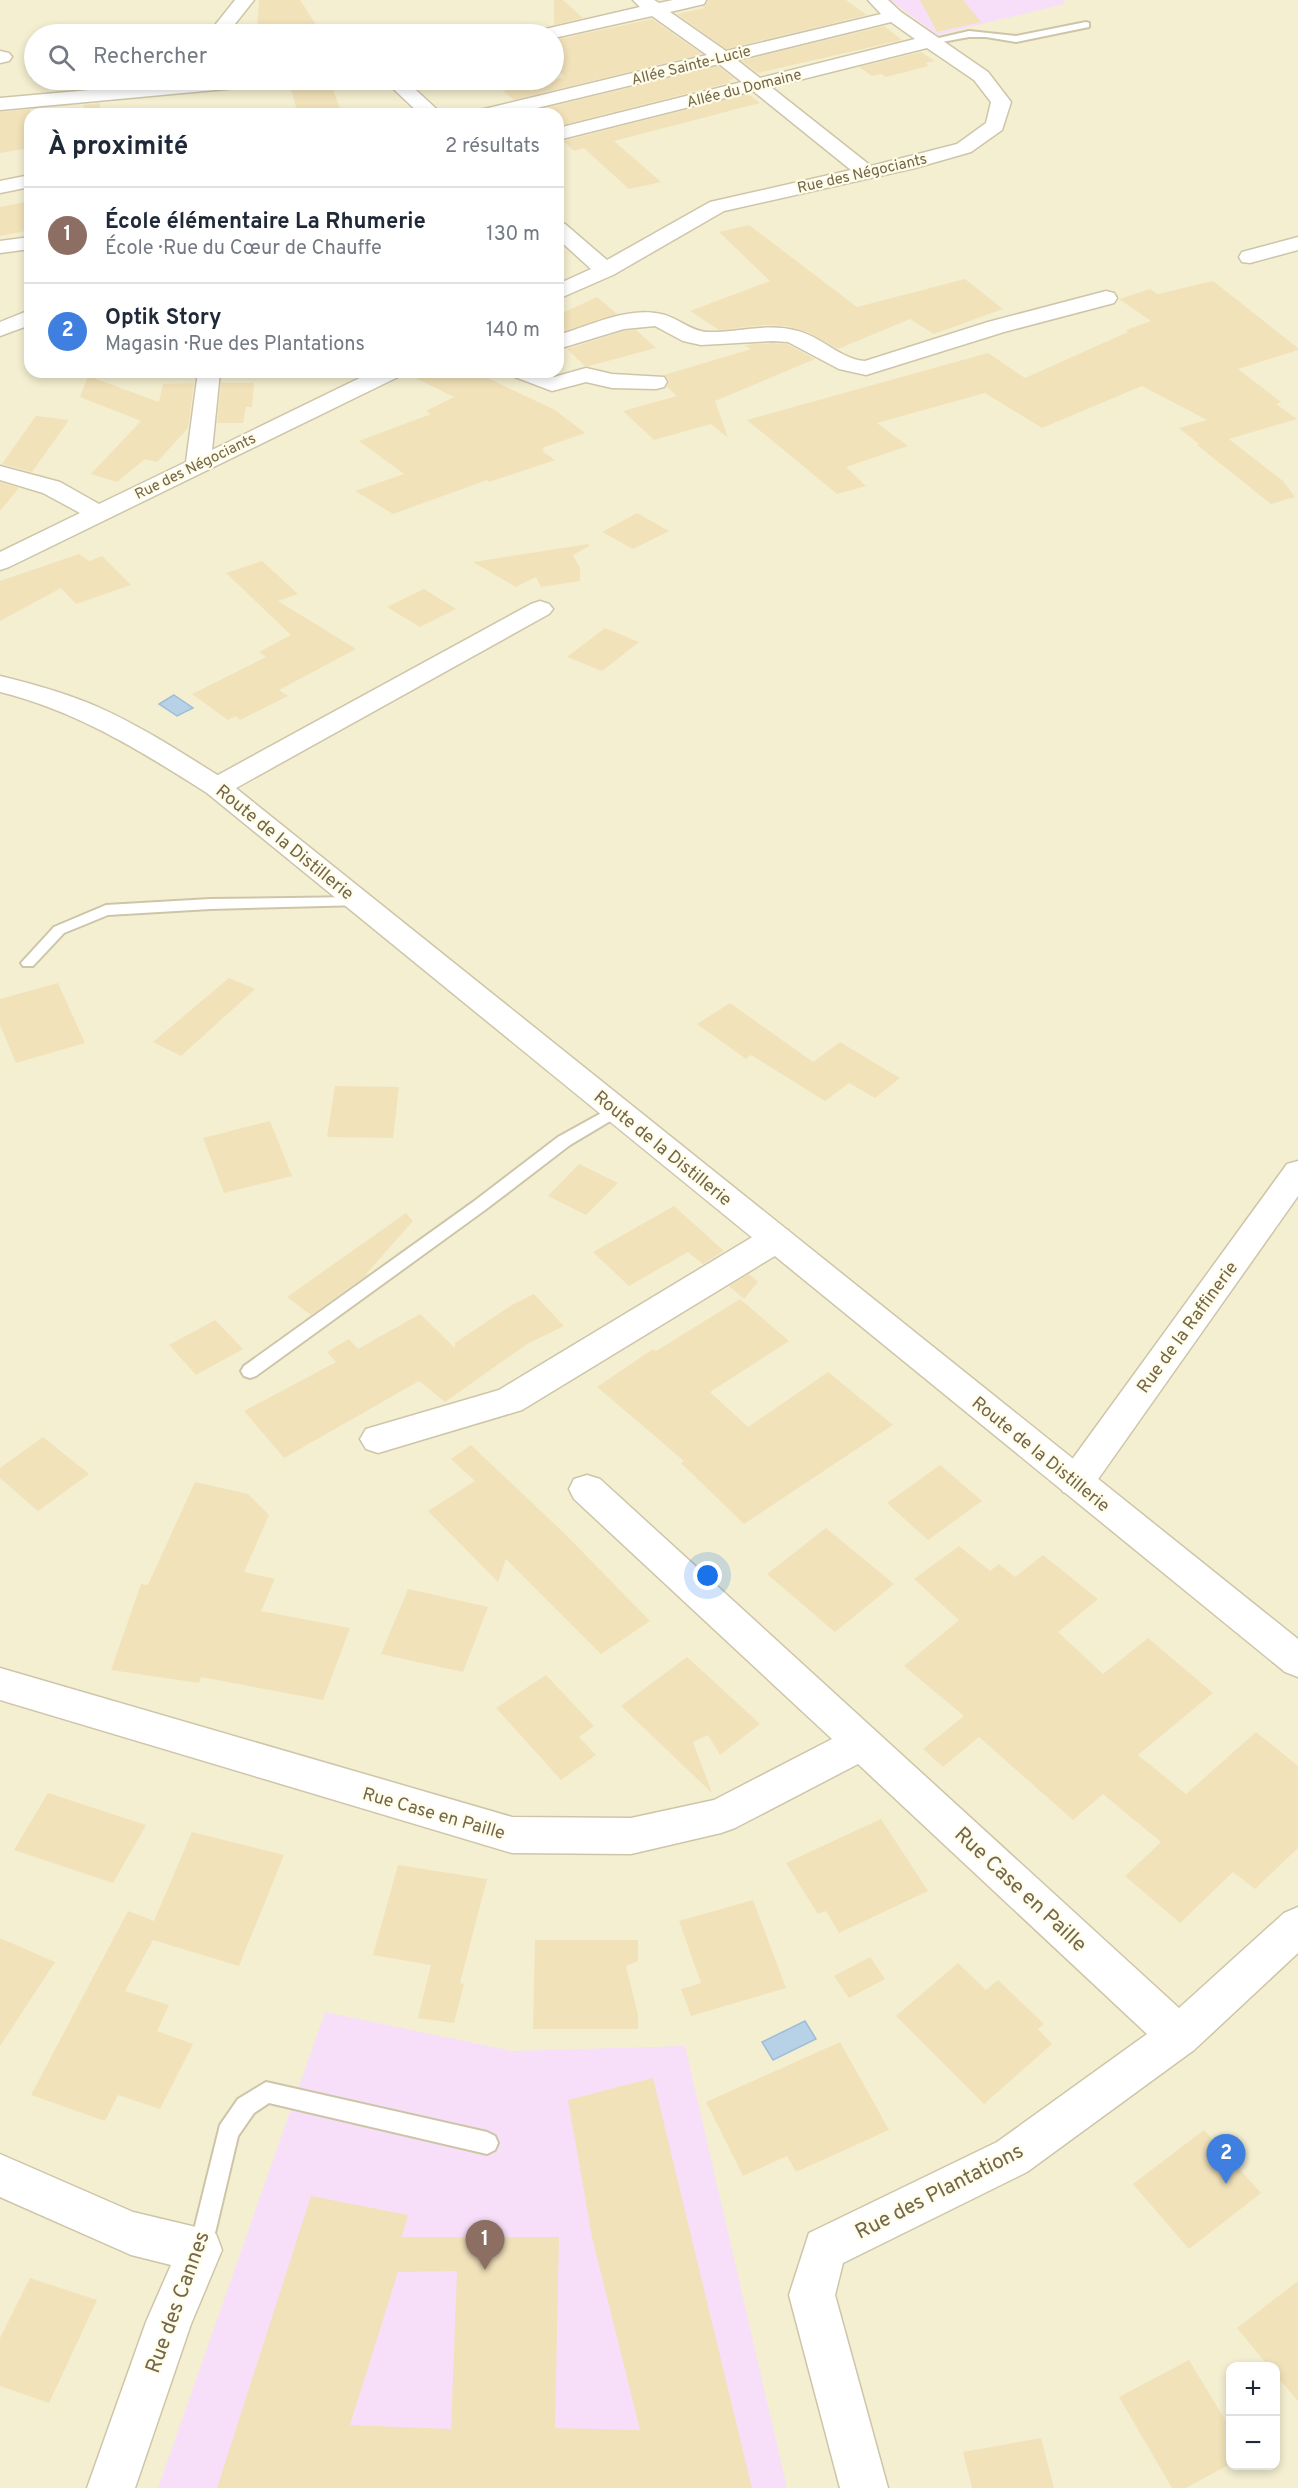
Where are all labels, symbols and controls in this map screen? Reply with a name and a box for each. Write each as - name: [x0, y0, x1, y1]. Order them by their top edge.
- search box: [24, 24, 564, 90]
- icon: search: [45, 41, 78, 74]
- street label: Allée Sainte-Lucie: [630, 42, 753, 90]
- text: Rechercher: [93, 44, 207, 71]
- street label: Allée du Domaine: [685, 66, 804, 113]
- text: À proximité: [48, 131, 188, 164]
- text: 2 résultats: [445, 134, 540, 160]
- street label: Rue des Négociants: [796, 150, 929, 199]
- text: École élémentaire La Rhumerie: [105, 209, 426, 236]
- text: 1: [64, 222, 72, 248]
- text: 130 m: [486, 222, 540, 248]
- text: École · Rue du Cœur de Chauffe: [105, 236, 382, 262]
- text: Optik Story: [105, 305, 222, 332]
- text: 2: [61, 318, 74, 344]
- text: 140 m: [486, 318, 540, 344]
- text: Magasin · Rue des Plantations: [105, 332, 365, 358]
- street label: Rue des Négociants: [132, 430, 259, 505]
- street label: Route de la Distillerie: [210, 780, 358, 906]
- street label: Route de la Distillerie: [588, 1086, 736, 1212]
- street label: Rue de la Raffinerie: [1133, 1257, 1244, 1398]
- street label: Route de la Distillerie: [966, 1392, 1114, 1518]
- your location: [693, 1561, 722, 1590]
- street label: Rue Case en Paille: [360, 1783, 508, 1846]
- street label: Rue Case en Paille: [948, 1822, 1092, 1959]
- pin: 2: [1206, 2134, 1246, 2184]
- street label: Rue des Plantations: [851, 2138, 1028, 2246]
- pin: 1: [466, 2220, 504, 2270]
- street label: Rue des Cannes: [140, 2228, 217, 2377]
- map controls: [1226, 2362, 1280, 2470]
- button: +: [1226, 2362, 1280, 2416]
- button: −: [1226, 2416, 1280, 2470]

